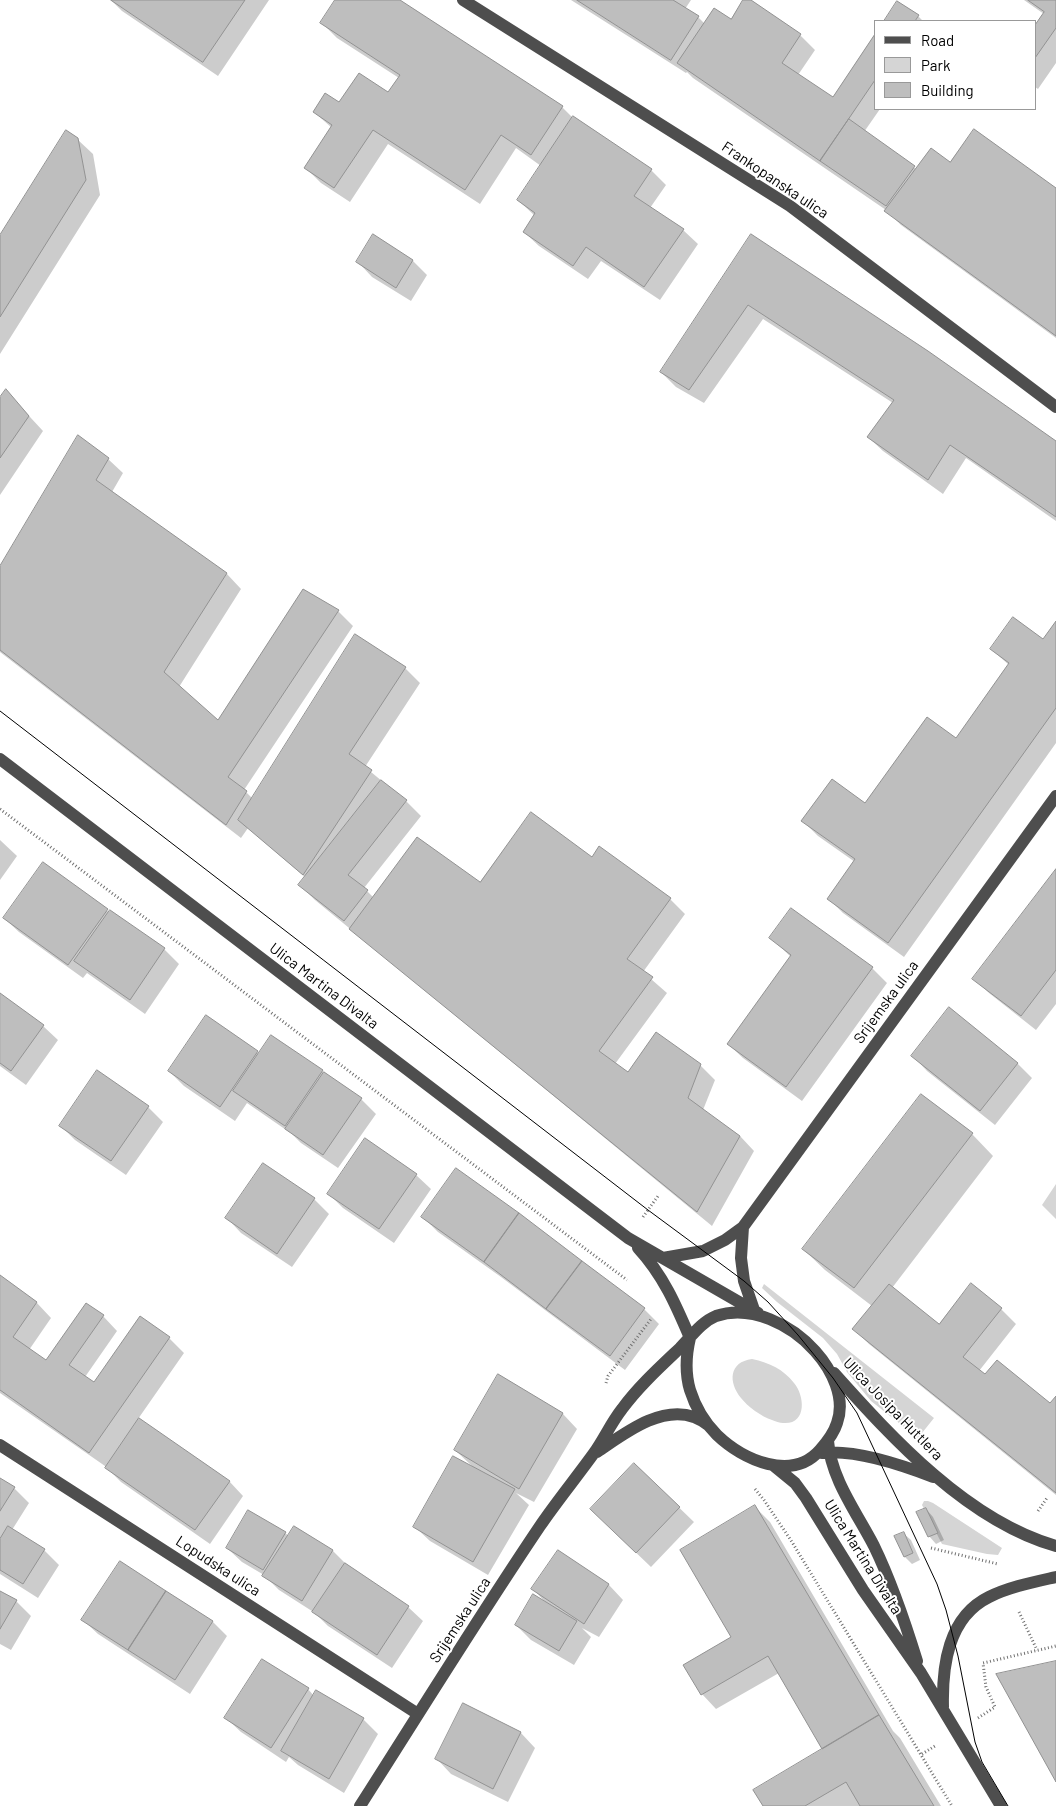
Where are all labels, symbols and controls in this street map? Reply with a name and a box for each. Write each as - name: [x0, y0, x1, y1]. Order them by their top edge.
- legend: [874, 20, 1036, 110]
- text: Road: [921, 31, 954, 49]
- text: Park: [921, 56, 950, 74]
- text: Building: [921, 81, 974, 99]
- street label: Frankopanska ulica: [718, 138, 832, 222]
- street label: Ulica Martina Divalta: [266, 939, 382, 1033]
- street label: Srijemska ulica: [850, 957, 922, 1047]
- street label: Ulica Josipa Huttlera: [839, 1354, 947, 1464]
- street label: Ulica Martina Divalta: [820, 1496, 906, 1618]
- street label: Lopudska ulica: [172, 1532, 264, 1600]
- street label: Srijemska ulica: [426, 1574, 494, 1666]

